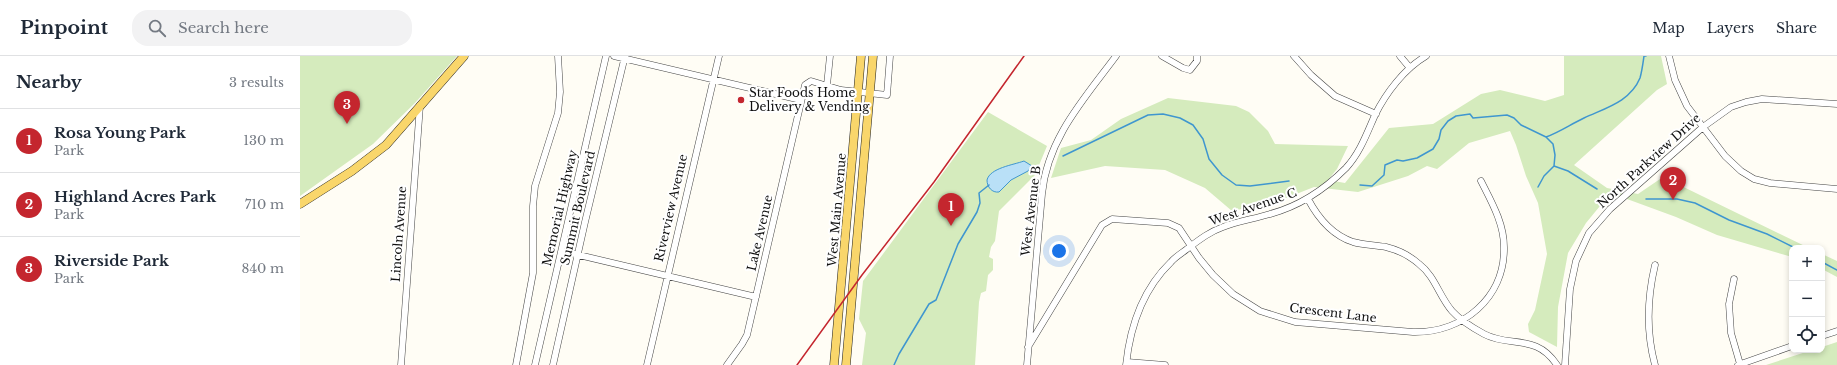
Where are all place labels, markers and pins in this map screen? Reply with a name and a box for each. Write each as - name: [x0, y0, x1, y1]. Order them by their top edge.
- place label: Star Foods Home Delivery & Vending: [749, 85, 870, 114]
- pin: 3: [334, 91, 360, 124]
- marker: Star Foods Home Delivery & Vending: [736, 95, 746, 105]
- pin: 2: [1660, 167, 1686, 200]
- pin: 1: [938, 193, 964, 226]

